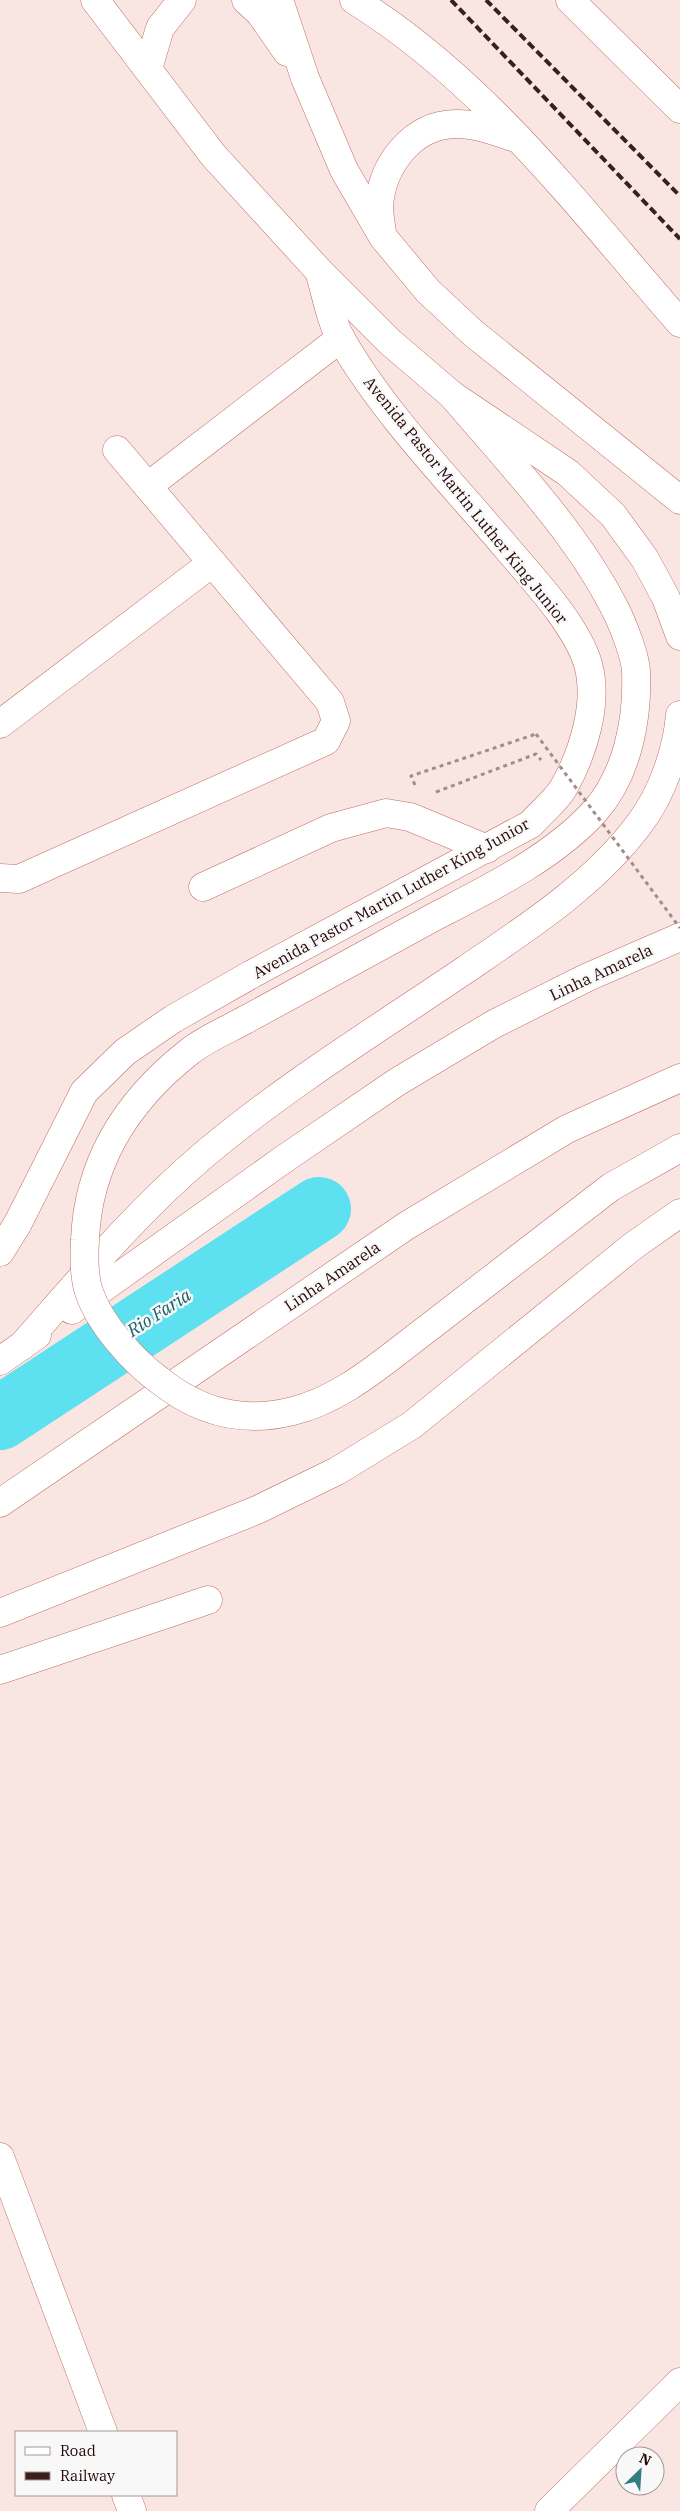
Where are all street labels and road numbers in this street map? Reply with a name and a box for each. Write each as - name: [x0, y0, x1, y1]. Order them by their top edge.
- street label: Avenida Pastor Martin Luther King Junior: [360, 372, 572, 628]
- street label: Avenida Pastor Martin Luther King Junior: [249, 813, 533, 983]
- street label: Linha Amarela: [546, 939, 656, 1005]
- street label: Linha Amarela: [280, 1236, 384, 1315]

